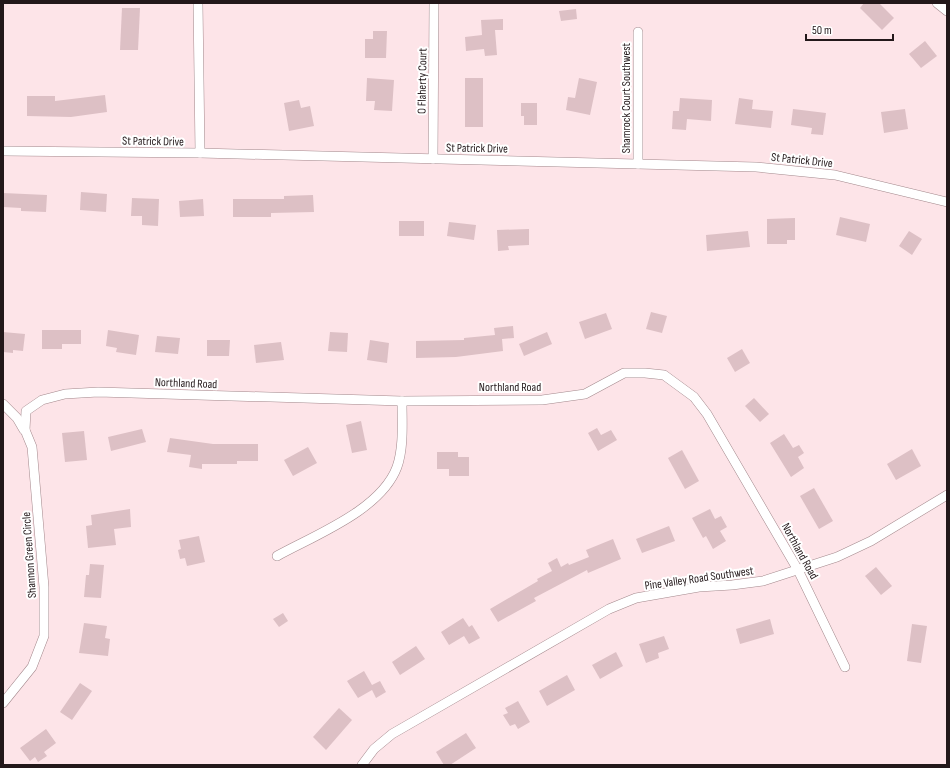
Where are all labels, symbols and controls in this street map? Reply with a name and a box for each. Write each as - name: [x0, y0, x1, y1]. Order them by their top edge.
- scale bar: [806, 16, 893, 42]
- text: 50 m: [812, 23, 832, 38]
- street label: Shamrock Court Southwest: [619, 42, 634, 153]
- street label: O Flaherty Court: [414, 48, 431, 114]
- street label: St Patrick Drive: [122, 133, 184, 150]
- street label: St Patrick Drive: [446, 140, 508, 157]
- street label: St Patrick Drive: [770, 150, 834, 171]
- street label: Northland Road: [155, 375, 217, 392]
- street label: Northland Road: [479, 380, 541, 395]
- street label: Shannon Green Circle: [19, 511, 40, 599]
- street label: Northland Road: [778, 520, 821, 582]
- street label: Pine Valley Road Southwest: [644, 563, 755, 594]

